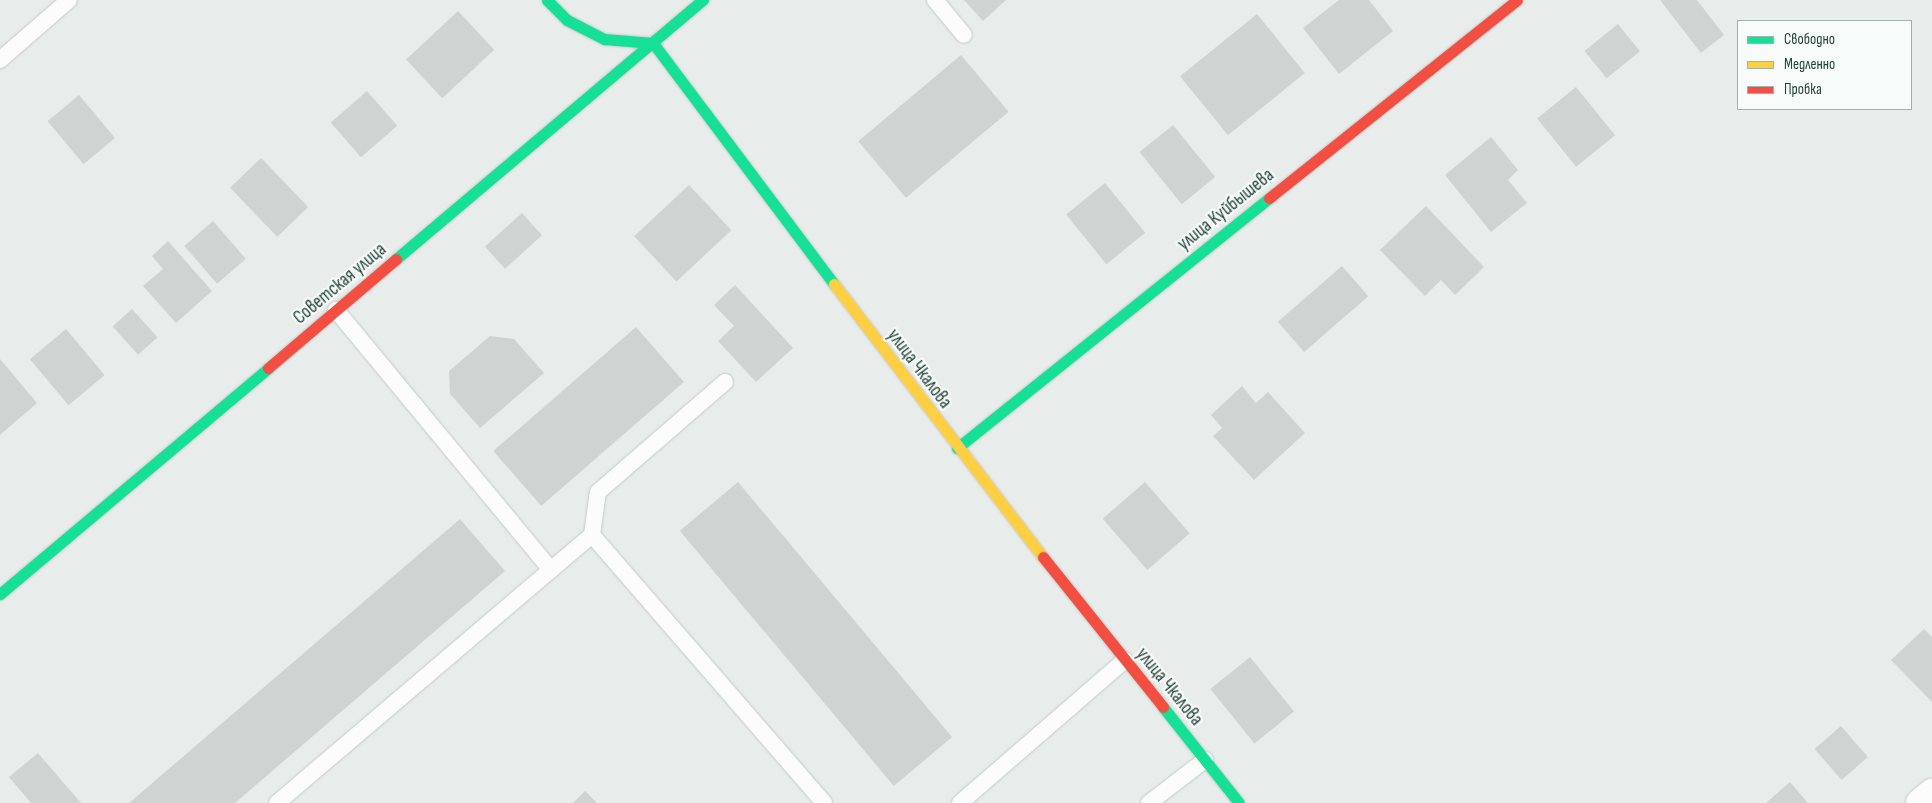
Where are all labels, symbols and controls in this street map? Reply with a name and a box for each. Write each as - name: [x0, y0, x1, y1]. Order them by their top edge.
- legend: [1737, 20, 1912, 110]
- text: Свободно: [1784, 30, 1835, 49]
- text: Медленно: [1784, 55, 1835, 74]
- text: Пробка: [1784, 80, 1822, 99]
- street label: улица Куйбышева: [1173, 164, 1279, 256]
- street label: Советская улица: [289, 239, 391, 329]
- street label: улица Чкалова: [882, 325, 956, 413]
- street label: улица Чкалова: [1131, 643, 1207, 731]

